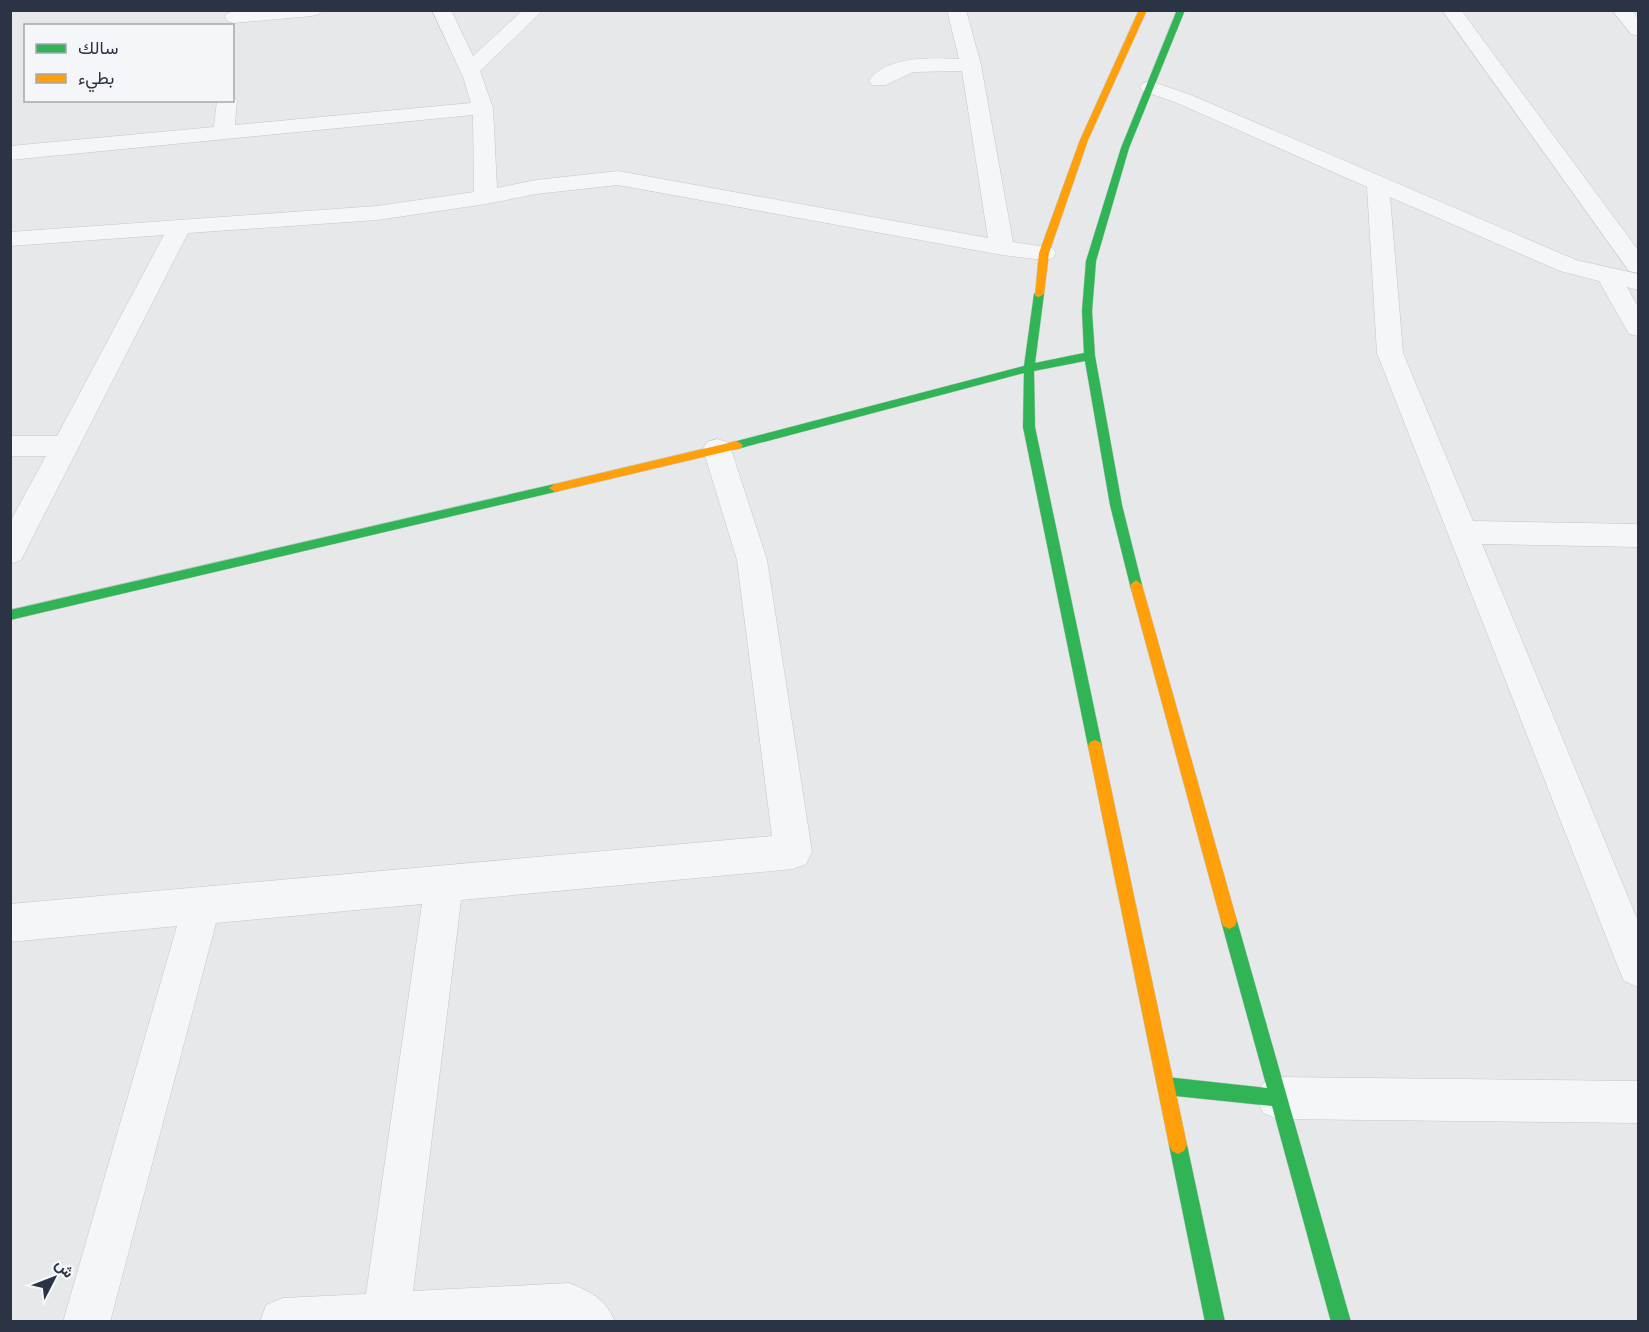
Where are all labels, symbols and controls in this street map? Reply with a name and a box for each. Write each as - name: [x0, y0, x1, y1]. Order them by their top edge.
- legend: [24, 24, 234, 102]
- text: سالك: [78, 34, 118, 61]
- text: بطيء: [78, 64, 114, 93]
- north arrow: [24, 1248, 84, 1308]
- text: ش: [50, 1253, 81, 1283]

